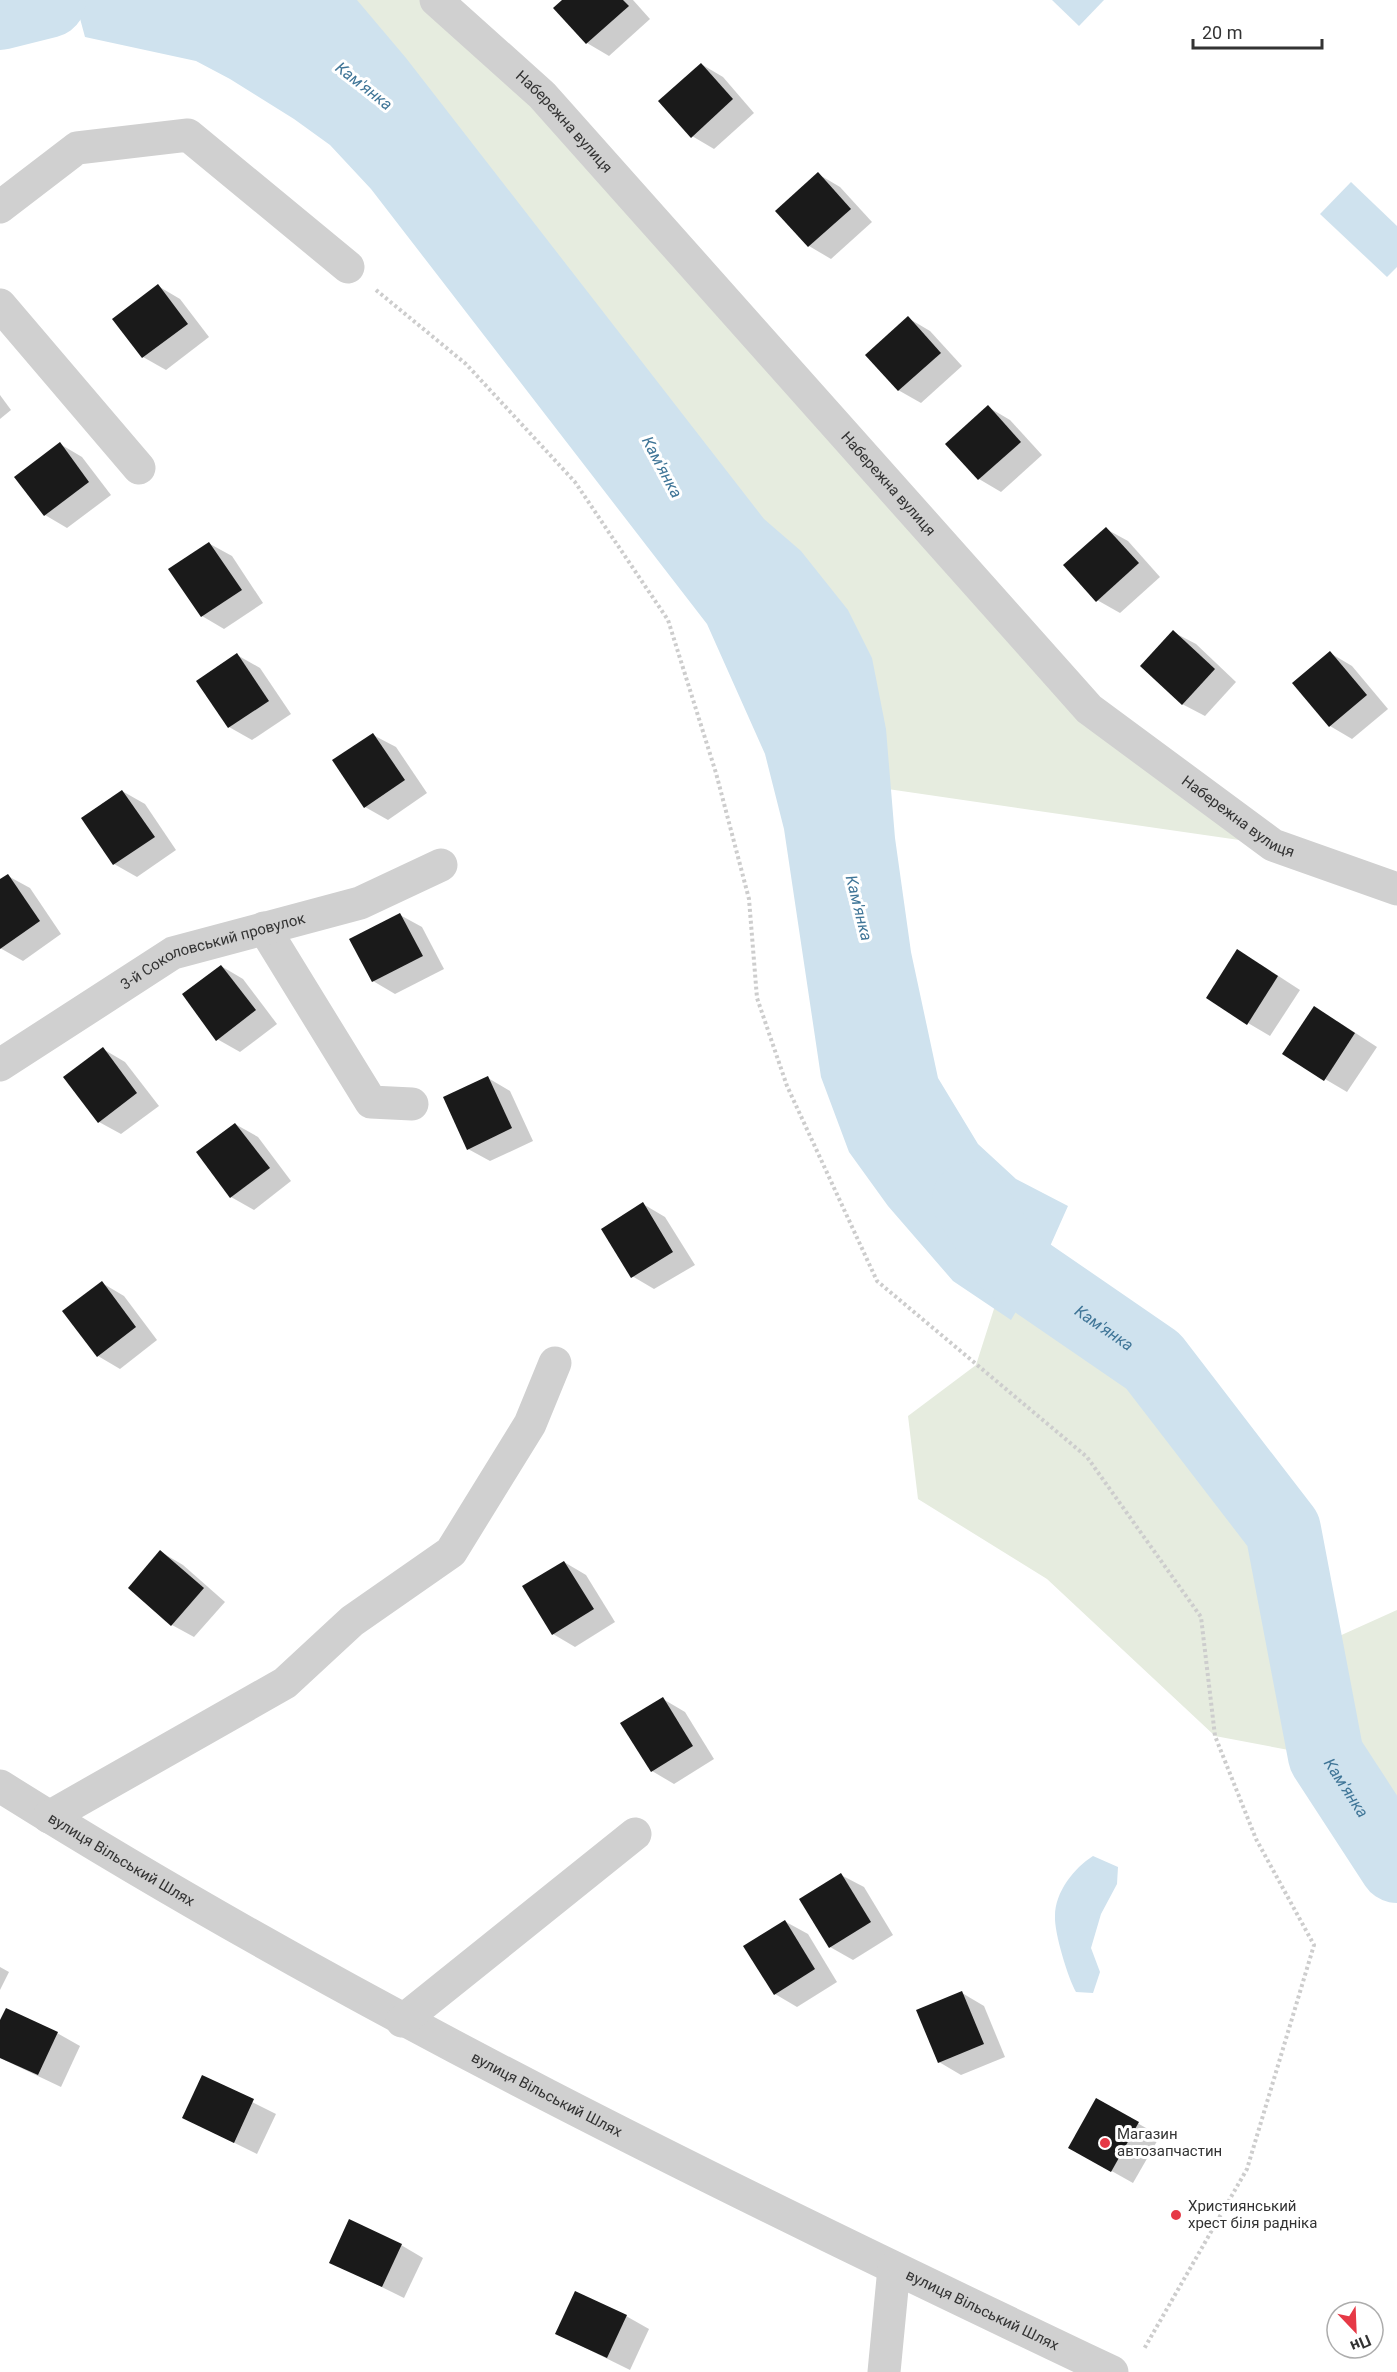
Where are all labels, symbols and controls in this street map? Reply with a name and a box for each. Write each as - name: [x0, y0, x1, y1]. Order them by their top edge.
- scale bar: [1193, 12, 1322, 50]
- text: 20 m: [1202, 22, 1242, 43]
- water label: Кам'янка: [332, 58, 396, 114]
- street label: Набережна вулиця: [512, 67, 616, 177]
- street label: Набережна вулиця: [837, 428, 939, 540]
- water label: Кам'янка: [638, 433, 686, 501]
- street label: Набережна вулиця: [1178, 772, 1297, 861]
- water label: Кам'янка: [842, 873, 876, 943]
- street label: 3-й Соколовський провулок: [117, 909, 307, 993]
- water label: Кам'янка: [1071, 1301, 1137, 1354]
- water label: Кам'янка: [1320, 1754, 1373, 1821]
- street label: вулиця Вільський Шлях: [45, 1809, 198, 1910]
- street label: вулиця Вільський Шлях: [468, 2048, 626, 2141]
- place label: Магазин автозапчастин: [1117, 2125, 1222, 2160]
- marker: Магазин автозапчастин: [1098, 2136, 1112, 2150]
- place label: Християнський хрест біля радніка: [1188, 2197, 1317, 2232]
- marker: Християнський хрест біля радніка: [1169, 2208, 1183, 2222]
- street label: вулиця Вільський Шлях: [903, 2266, 1062, 2355]
- north arrow: [1325, 2300, 1385, 2360]
- text: Пн: [1348, 2331, 1374, 2356]

